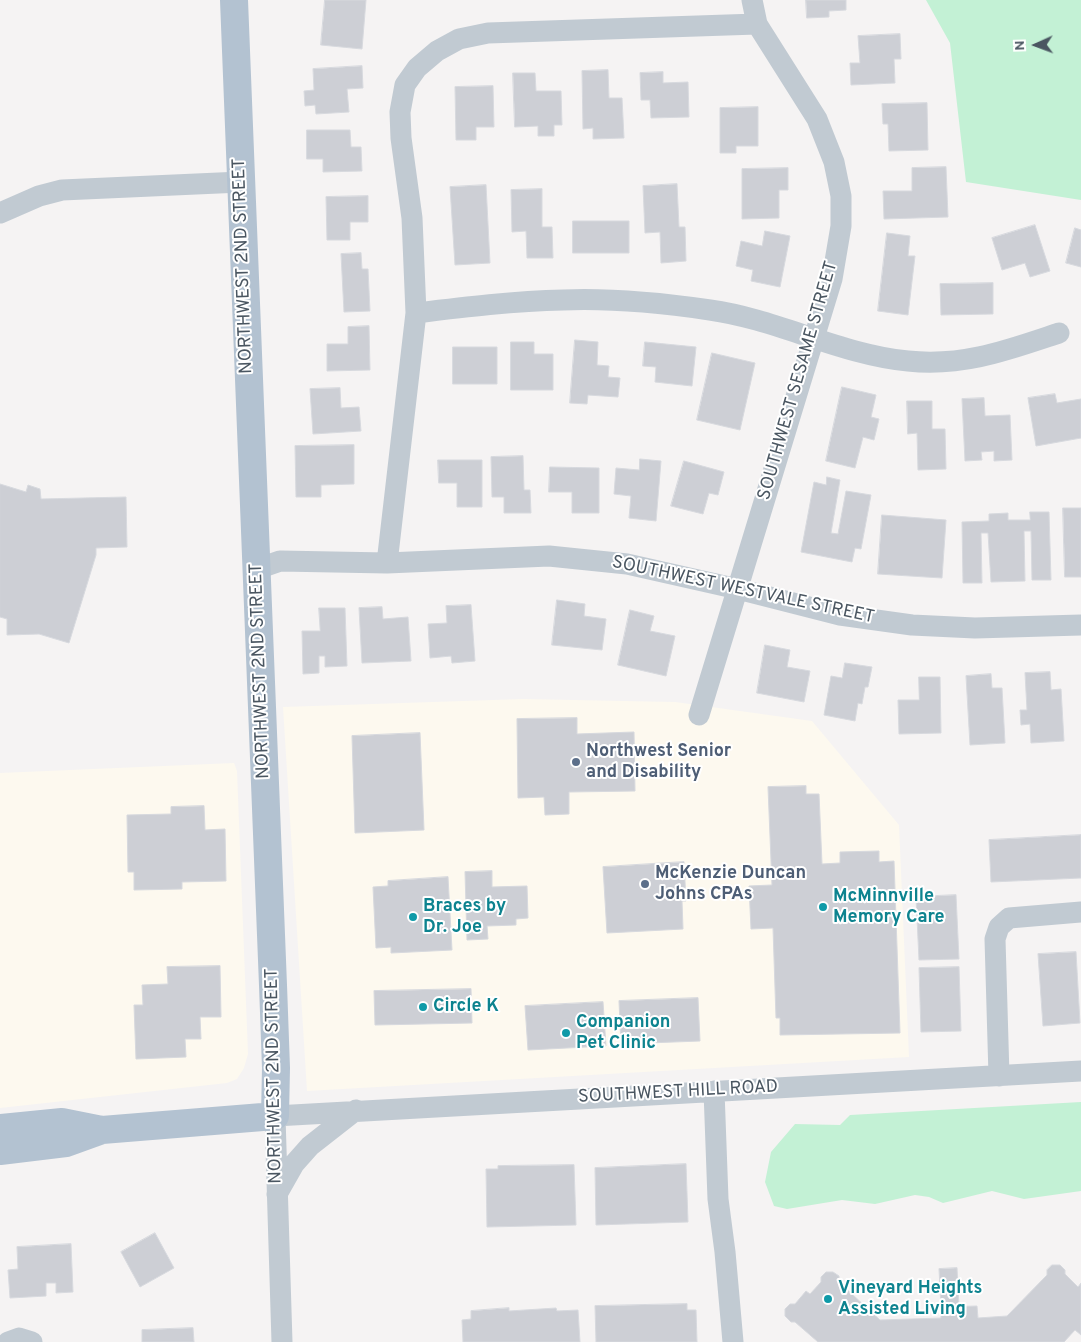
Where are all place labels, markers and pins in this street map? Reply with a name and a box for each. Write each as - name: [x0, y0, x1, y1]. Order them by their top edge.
- place label: Northwest Senior and Disability: [586, 741, 731, 784]
- marker: Northwest Senior and Disability: [570, 756, 582, 768]
- place label: McKenzie Duncan Johns CPAs: [655, 863, 806, 906]
- marker: McKenzie Duncan Johns CPAs: [639, 878, 651, 890]
- place label: McMinnville Memory Care: [833, 886, 945, 929]
- place label: Braces by Dr. Joe: [423, 896, 506, 939]
- marker: McMinnville Memory Care: [817, 901, 829, 913]
- marker: Braces by Dr. Joe: [407, 911, 419, 923]
- place label: Circle K: [433, 996, 499, 1018]
- marker: Circle K: [417, 1001, 429, 1013]
- place label: Companion Pet Clinic: [576, 1012, 670, 1054]
- marker: Companion Pet Clinic: [560, 1027, 572, 1039]
- place label: Vineyard Heights Assisted Living: [838, 1278, 982, 1320]
- marker: Vineyard Heights Assisted Living: [822, 1293, 834, 1305]

